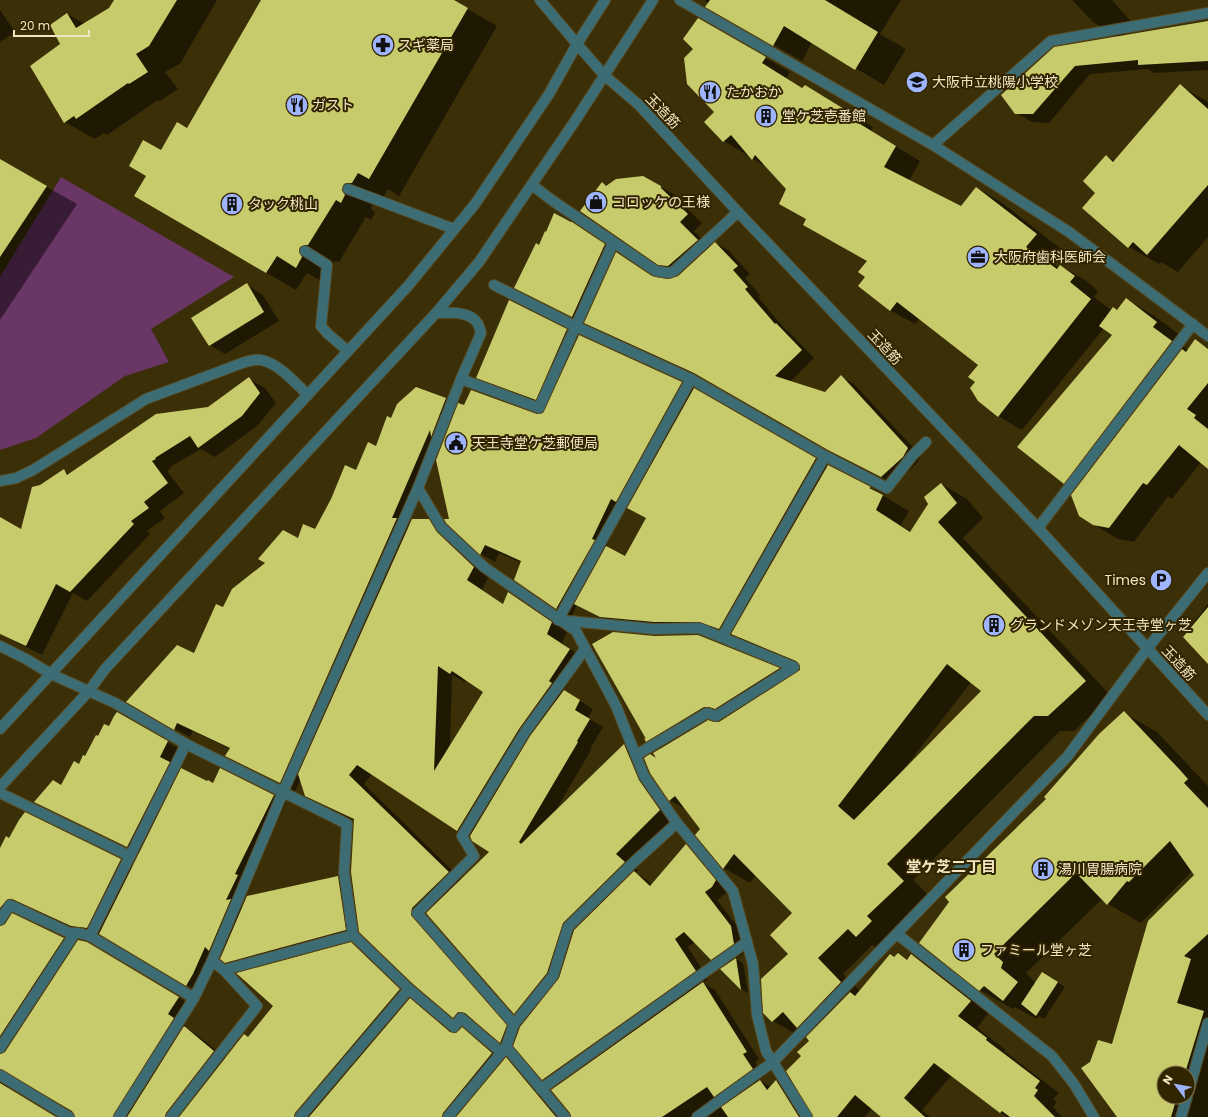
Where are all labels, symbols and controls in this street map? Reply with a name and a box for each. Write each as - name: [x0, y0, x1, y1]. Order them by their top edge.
- scale bar: [14, 12, 89, 38]
- text: 20 m: [20, 17, 50, 34]
- pharmacy icon: スギ薬局: [370, 32, 396, 58]
- place label: スギ薬局: [398, 35, 454, 55]
- school or university icon: 大阪市立桃陽小学校: [904, 69, 930, 95]
- place label: 大阪市立桃陽小学校: [932, 72, 1058, 92]
- restaurant icon: たかおか: [697, 79, 723, 105]
- place label: たかおか: [726, 82, 782, 102]
- street label: 玉造筋: [641, 89, 685, 133]
- restaurant icon: ガスト: [284, 92, 310, 118]
- place label: ガスト: [312, 95, 354, 115]
- building icon: 堂ケ芝壱番館: [753, 103, 779, 129]
- place label: 堂ケ芝壱番館: [782, 106, 866, 126]
- shop icon: コロッケの王様: [583, 189, 609, 215]
- building icon: タック桃山: [219, 191, 245, 217]
- place label: コロッケの王様: [612, 192, 710, 212]
- place label: タック桃山: [248, 194, 318, 214]
- office icon: 大阪府歯科医師会: [965, 244, 991, 270]
- place label: 大阪府歯科医師会: [994, 247, 1106, 267]
- street label: 玉造筋: [863, 325, 907, 369]
- public building icon: 天王寺堂ケ芝郵便局: [443, 430, 469, 456]
- place label: 天王寺堂ケ芝郵便局: [472, 433, 598, 453]
- parking icon: Times: [1148, 567, 1174, 593]
- place label: Times: [1105, 570, 1146, 590]
- building icon: グランドメゾン天王寺堂ヶ芝: [981, 612, 1007, 638]
- place label: グランドメゾン天王寺堂ヶ芝: [1010, 615, 1192, 635]
- street label: 玉造筋: [1157, 641, 1201, 685]
- district label: 堂ケ芝二丁目: [906, 856, 996, 877]
- building icon: 湯川胃腸病院: [1030, 856, 1056, 882]
- place label: 湯川胃腸病院: [1058, 859, 1142, 879]
- building icon: ファミール堂ヶ芝: [951, 937, 977, 963]
- place label: ファミール堂ヶ芝: [980, 940, 1092, 960]
- north arrow: [1156, 1065, 1196, 1105]
- text: N: [1159, 1072, 1176, 1087]

